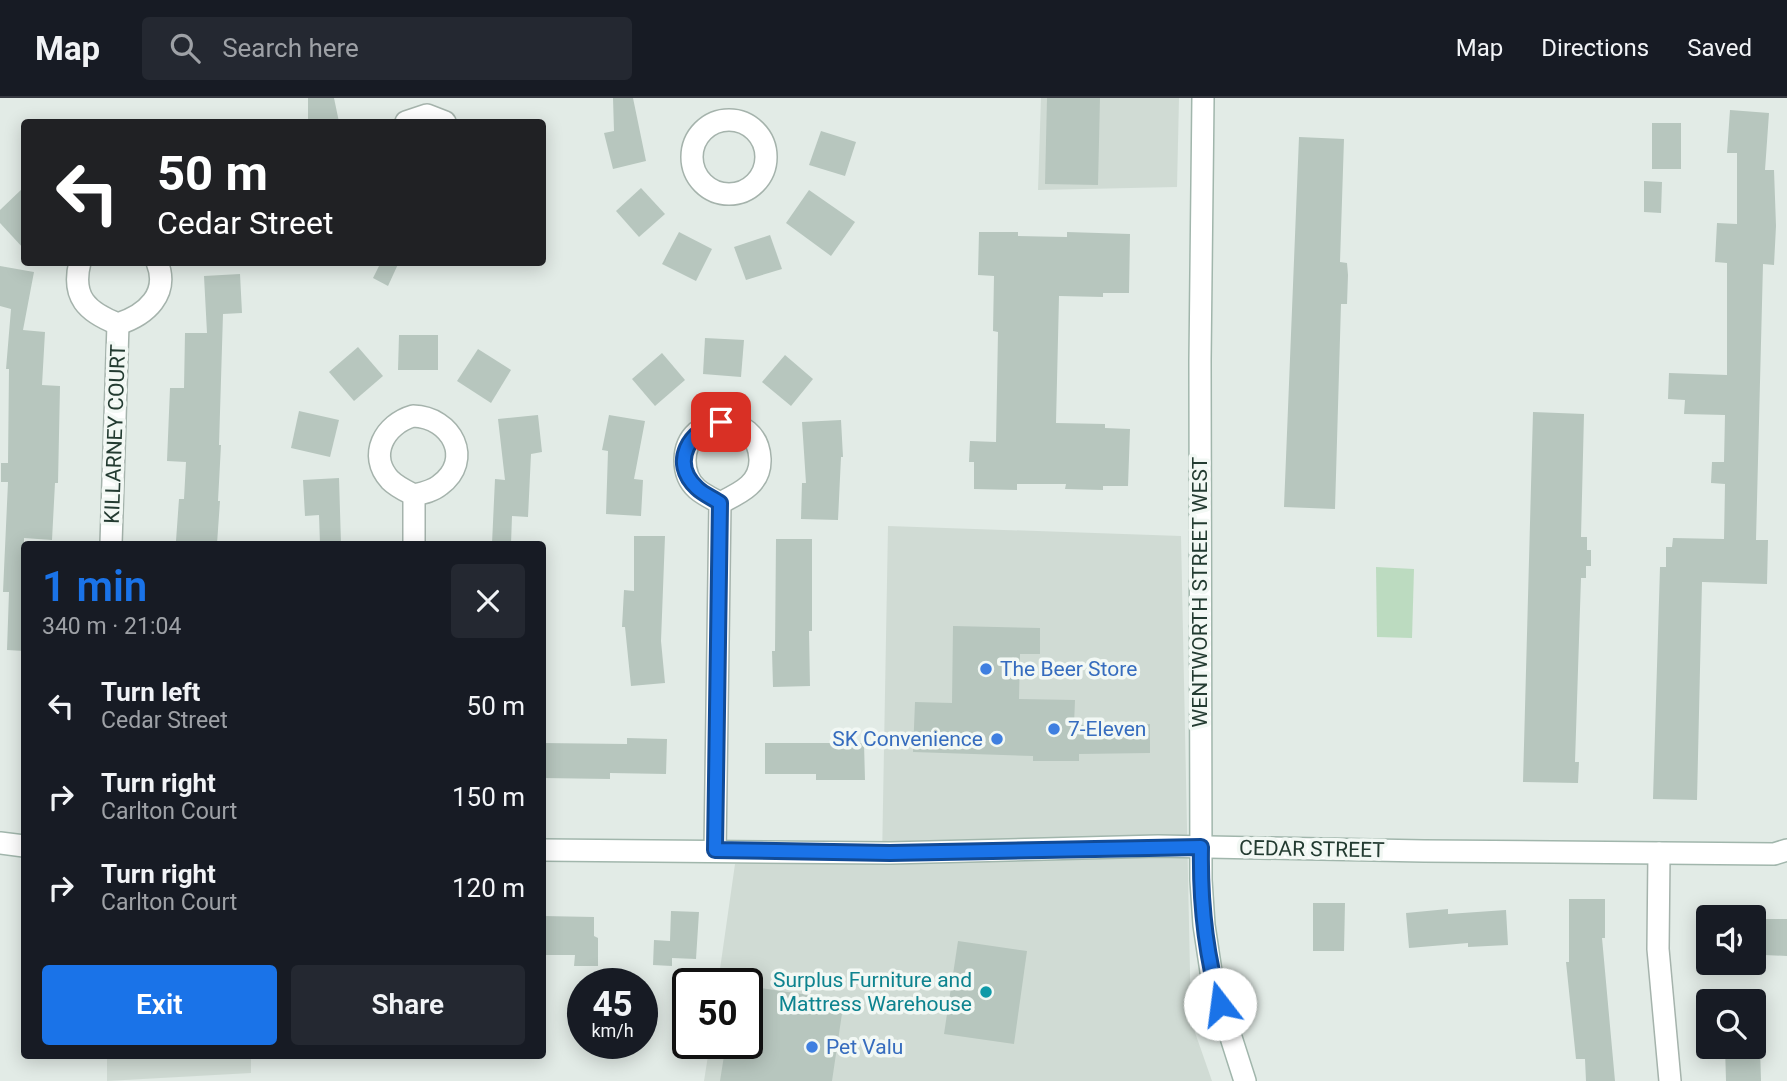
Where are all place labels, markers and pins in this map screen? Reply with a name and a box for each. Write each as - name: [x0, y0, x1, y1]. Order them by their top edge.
- pin: [691, 392, 751, 452]
- place label: The Beer Store: [1000, 657, 1137, 681]
- marker: The Beer Store: [978, 661, 994, 677]
- place label: 7-Eleven: [1068, 717, 1146, 741]
- marker: 7-Eleven: [1046, 721, 1062, 737]
- place label: SK Convenience: [832, 727, 983, 751]
- marker: SK Convenience: [989, 731, 1005, 747]
- place label: Surplus Furniture and Mattress Warehouse: [773, 968, 972, 1016]
- marker: Surplus Furniture and Mattress Warehouse: [978, 984, 994, 1000]
- place label: Pet Valu: [826, 1035, 903, 1059]
- marker: Pet Valu: [804, 1039, 820, 1055]

